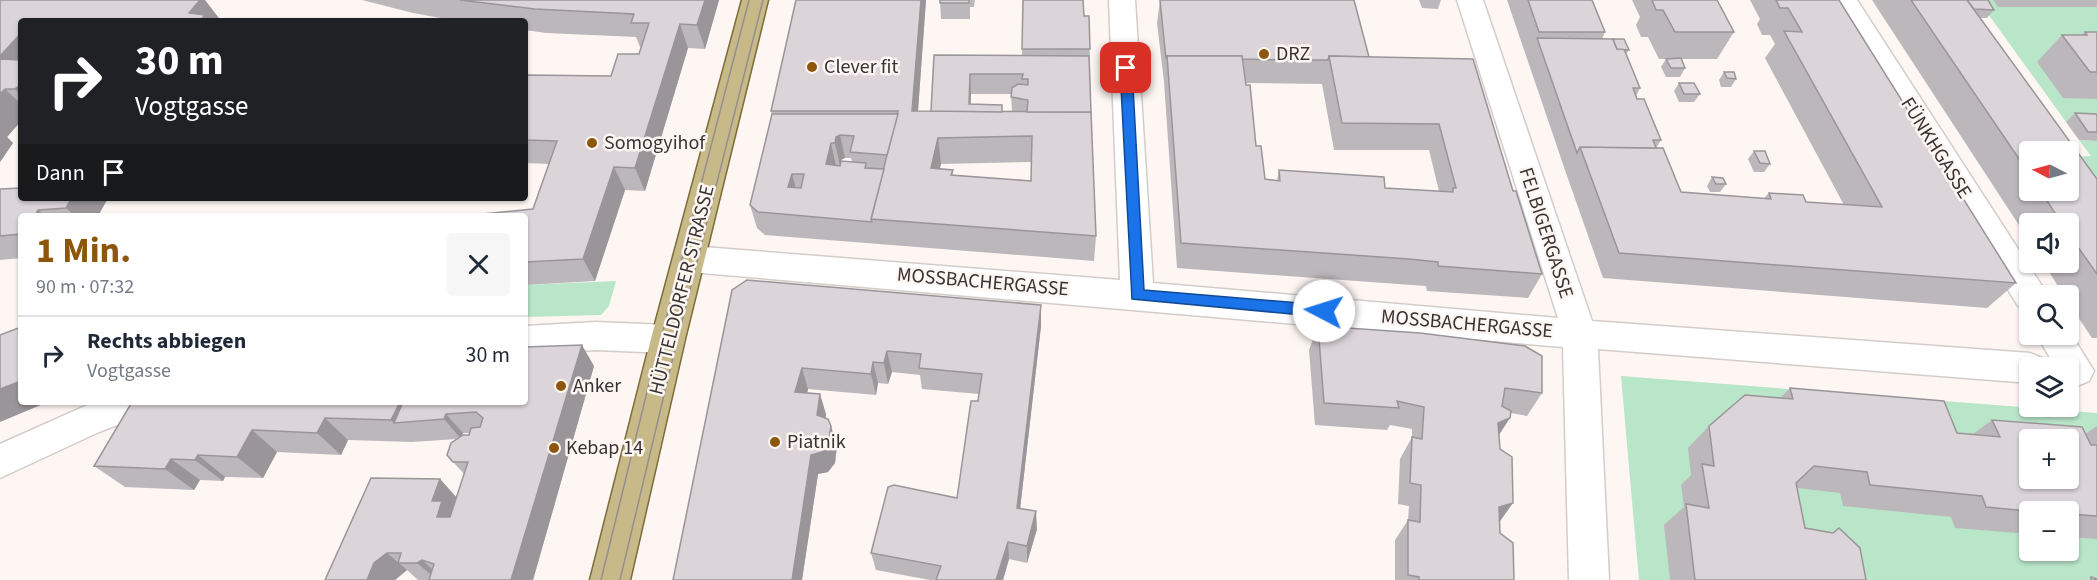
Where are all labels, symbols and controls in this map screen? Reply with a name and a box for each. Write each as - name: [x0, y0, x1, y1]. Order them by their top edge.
- text: 30 m: [135, 31, 224, 91]
- place label: DRZ: [1276, 40, 1310, 68]
- icon: right: [36, 42, 114, 120]
- pin: [1100, 42, 1151, 93]
- marker: DRZ: [1257, 47, 1271, 61]
- icon: arrive: [1109, 51, 1142, 84]
- place label: Clever fit: [824, 53, 898, 81]
- marker: Clever fit: [805, 60, 819, 74]
- text: Vogtgasse: [135, 87, 248, 126]
- street label: FÜNKHGASSE: [1894, 92, 1978, 204]
- place label: Somogyihof: [604, 129, 706, 157]
- marker: Somogyihof: [585, 136, 599, 150]
- north arrow: [2019, 141, 2079, 201]
- map controls: [2019, 141, 2079, 561]
- icon: arrive: [97, 156, 130, 189]
- text: Dann: [36, 157, 85, 189]
- street label: FELBIGERGASSE: [1512, 164, 1580, 302]
- street label: HÜTTELDORFER STRASSE: [642, 182, 722, 398]
- button: sound: [2019, 213, 2079, 273]
- text: 1 Min.: [36, 225, 131, 276]
- button: close: [447, 233, 510, 296]
- street label: MOSSBACHERGASSE: [896, 261, 1070, 303]
- text: 90 m · 07:32: [36, 273, 134, 301]
- position arrow: [1292, 279, 1356, 343]
- button: search: [2019, 285, 2079, 345]
- street label: MOSSBACHERGASSE: [1380, 303, 1554, 345]
- text: Rechts abbiegen: [87, 325, 246, 357]
- icon: right: [36, 339, 69, 372]
- text: 30 m: [465, 339, 510, 371]
- text: Vogtgasse: [87, 357, 171, 385]
- button: layers: [2019, 357, 2079, 417]
- place label: Anker: [573, 372, 621, 400]
- marker: Anker: [554, 379, 568, 393]
- place label: Piatnik: [787, 428, 846, 456]
- button: +: [2019, 429, 2079, 489]
- place label: Kebap 14: [566, 434, 643, 462]
- marker: Piatnik: [768, 435, 782, 449]
- marker: Kebap 14: [547, 441, 561, 455]
- button: −: [2019, 501, 2079, 561]

